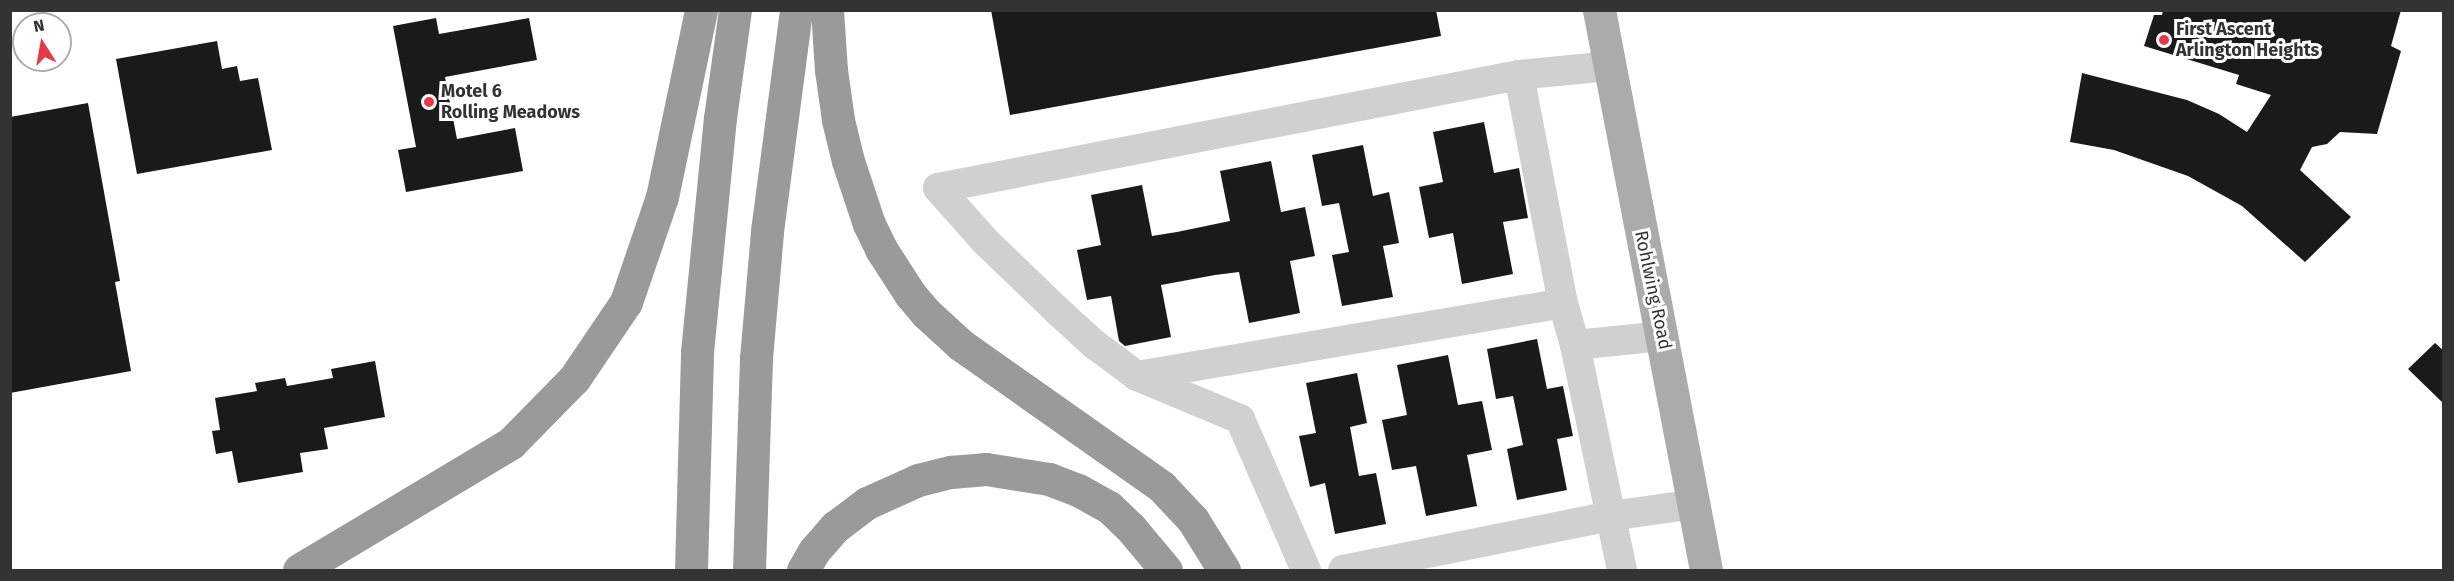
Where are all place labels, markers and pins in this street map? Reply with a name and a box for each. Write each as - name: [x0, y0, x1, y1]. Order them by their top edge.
- place label: First Ascent Arlington Heights: [2176, 19, 2319, 62]
- marker: First Ascent Arlington Heights: [2157, 33, 2171, 47]
- place label: Motel 6 Rolling Meadows: [441, 81, 580, 124]
- marker: Motel 6 Rolling Meadows: [422, 95, 436, 109]

